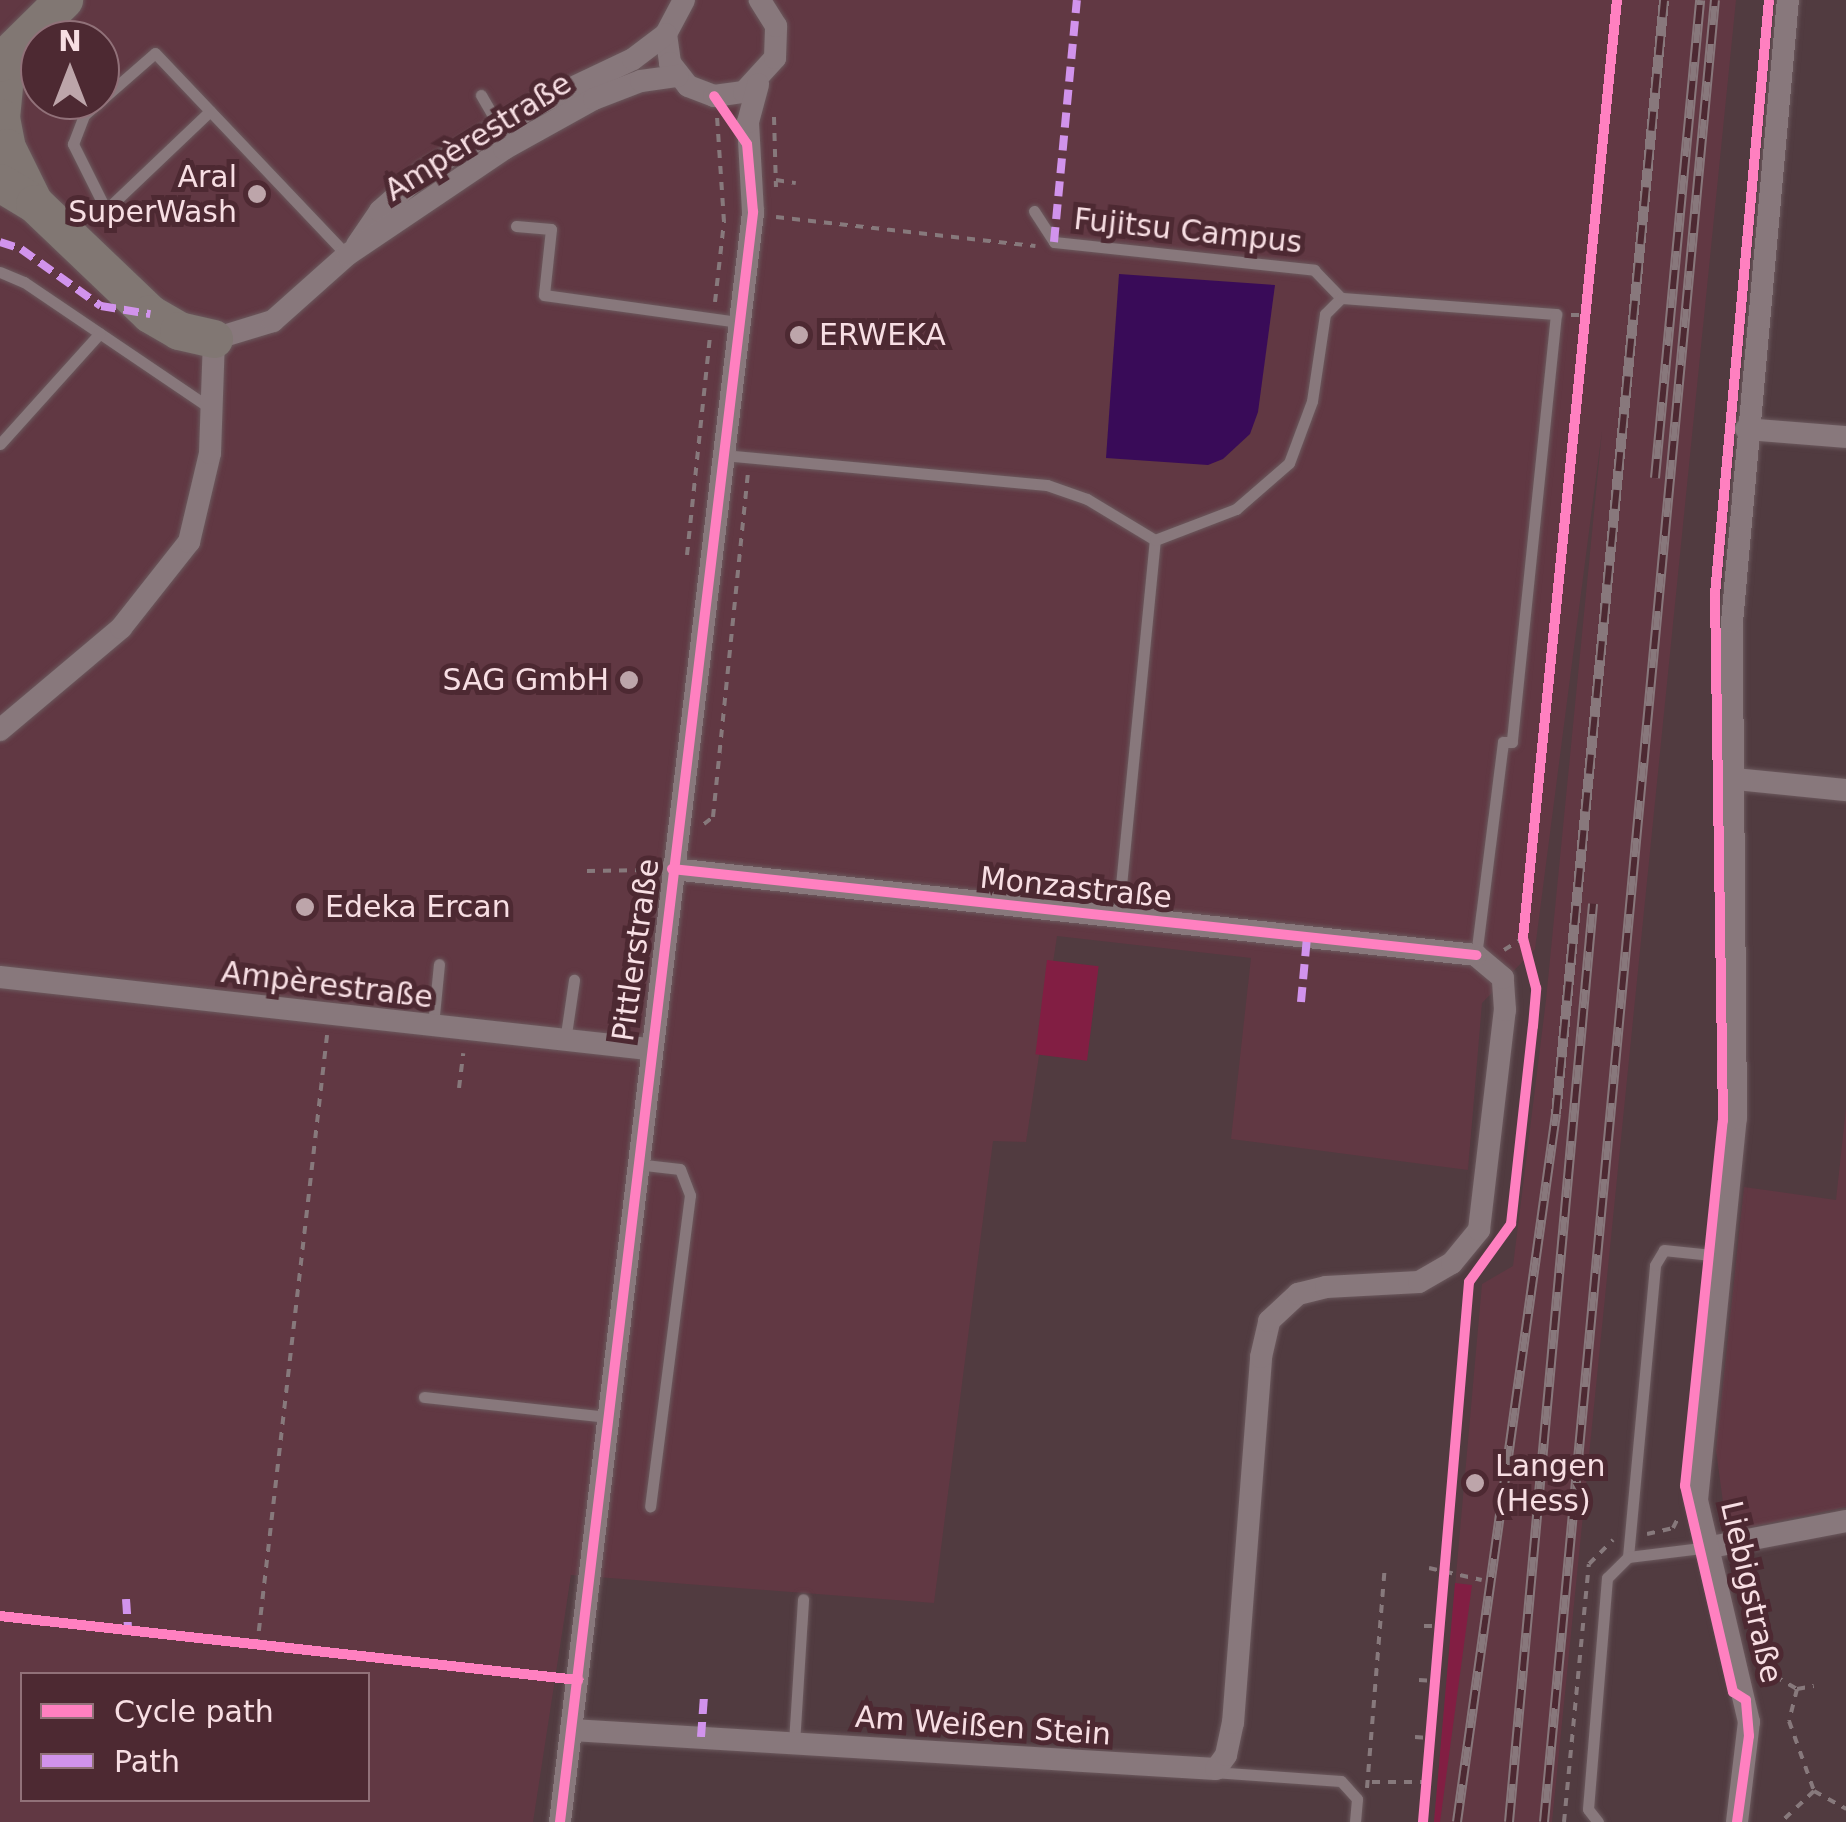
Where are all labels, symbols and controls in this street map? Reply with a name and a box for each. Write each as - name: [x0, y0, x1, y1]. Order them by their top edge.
- north arrow: [20, 20, 120, 120]
- text: N: [58, 25, 82, 58]
- street label: Ampèrestraße: [378, 65, 578, 209]
- place label: Aral SuperWash: [68, 159, 237, 230]
- marker: Aral SuperWash: [246, 183, 268, 205]
- street label: Fujitsu Campus: [1072, 201, 1304, 261]
- place label: ERWEKA: [819, 317, 946, 353]
- marker: ERWEKA: [788, 324, 810, 346]
- place label: SAG GmbH: [443, 662, 609, 698]
- marker: SAG GmbH: [618, 669, 640, 691]
- street label: Pittlerstraße: [605, 856, 667, 1044]
- street label: Monzastraße: [978, 860, 1174, 916]
- place label: Edeka Ercan: [325, 889, 511, 925]
- marker: Edeka Ercan: [294, 896, 316, 918]
- street label: Ampèrestraße: [219, 954, 435, 1016]
- place label: Langen (Hess): [1495, 1448, 1606, 1518]
- marker: Langen (Hess): [1464, 1472, 1486, 1494]
- street label: Liebigstraße: [1713, 1498, 1789, 1686]
- legend: [20, 1672, 370, 1802]
- text: Cycle path: [114, 1694, 274, 1729]
- street label: Am Weißen Stein: [854, 1699, 1112, 1753]
- text: Path: [114, 1744, 180, 1779]

